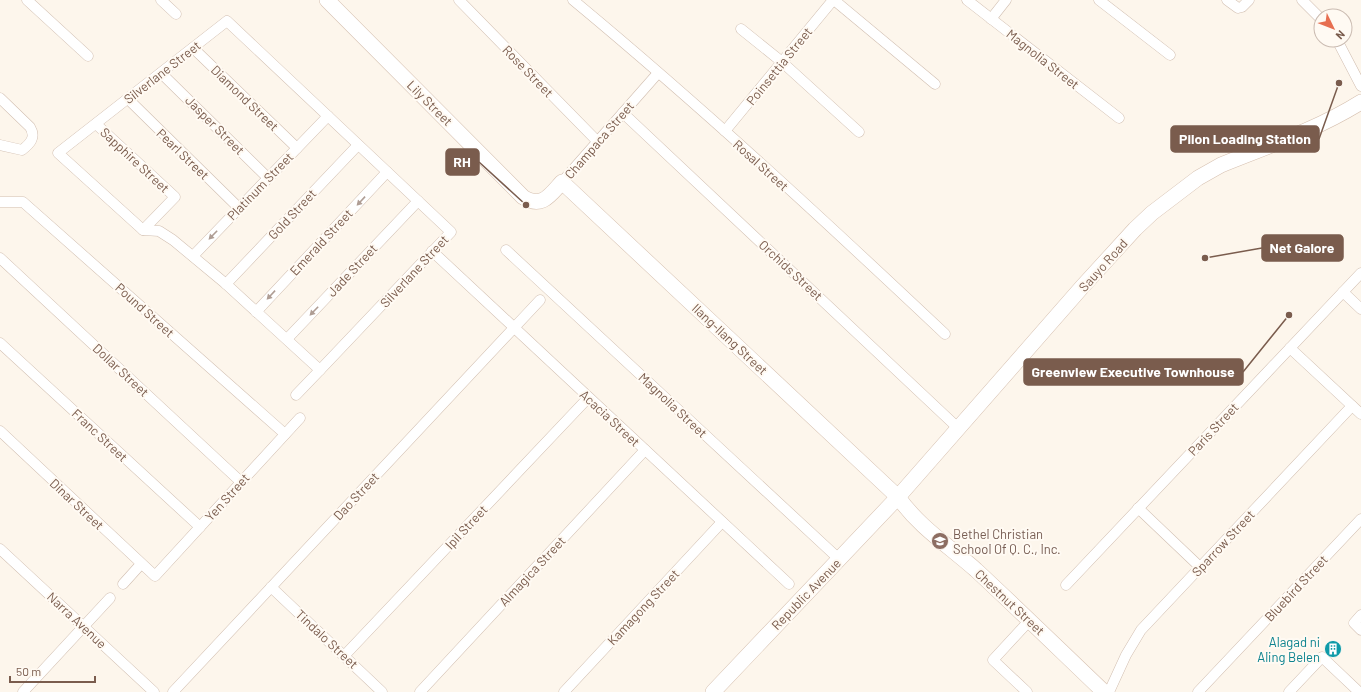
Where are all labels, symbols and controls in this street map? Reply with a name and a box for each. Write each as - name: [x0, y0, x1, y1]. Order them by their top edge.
- north arrow: [1313, 8, 1353, 48]
- street label: Poinsettia Street: [743, 24, 815, 108]
- street label: Magnolia Street: [1003, 26, 1083, 92]
- text: N: [1333, 28, 1348, 42]
- street label: Silverlane Street: [120, 37, 204, 107]
- street label: Rose Street: [499, 42, 557, 100]
- street label: Diamond Street: [208, 62, 282, 134]
- street label: Lily Street: [404, 77, 456, 129]
- street label: Jasper Street: [182, 92, 248, 158]
- street label: Champaca Street: [561, 98, 637, 182]
- street label: Sapphire Street: [97, 124, 173, 196]
- street label: Pearl Street: [153, 125, 213, 183]
- callout: Pilon Loading Station: [1171, 126, 1319, 152]
- text: Pilon Loading Station: [1179, 130, 1311, 147]
- street label: Rosal Street: [730, 136, 792, 194]
- street label: Platinum Street: [224, 149, 296, 223]
- callout: RH: [446, 149, 479, 175]
- text: RH: [453, 153, 471, 170]
- street label: Gold Street: [265, 185, 319, 243]
- one-way arrow: [356, 196, 365, 206]
- street label: Emerald Street: [286, 205, 356, 279]
- one-way arrow: [208, 230, 218, 240]
- street label: Silverlane Street: [376, 232, 452, 310]
- street label: Sauyo Road: [1075, 235, 1131, 295]
- callout: Net Galore: [1262, 235, 1343, 261]
- street label: Orchids Street: [756, 236, 826, 304]
- text: Net Galore: [1270, 239, 1335, 256]
- street label: Jade Street: [324, 240, 380, 300]
- street label: Pound Street: [112, 279, 178, 341]
- one-way arrow: [266, 290, 276, 300]
- street label: Ilang-Ilang Street: [689, 300, 771, 378]
- one-way arrow: [309, 306, 319, 316]
- street label: Dollar Street: [90, 340, 152, 400]
- callout: Greenview Executive Townhouse: [1024, 359, 1243, 385]
- text: Greenview Executive Townhouse: [1031, 363, 1235, 380]
- street label: Magnolia Street: [635, 369, 711, 441]
- street label: Acacia Street: [577, 386, 643, 450]
- street label: Paris Street: [1184, 399, 1242, 459]
- street label: Franc Street: [69, 405, 131, 465]
- street label: Dao Street: [330, 469, 382, 523]
- street label: Yen Street: [201, 470, 253, 524]
- street label: Dinar Street: [47, 475, 107, 533]
- street label: Ipil Street: [441, 501, 491, 553]
- street label: Sparrow Street: [1188, 506, 1258, 580]
- place label: Bethel Christian School Of Q. C., Inc.: [953, 526, 1061, 557]
- school or university icon: Bethel Christian School Of Q. C., Inc.: [930, 531, 950, 551]
- street label: Almagica Street: [495, 533, 569, 609]
- street label: Bluebird Street: [1261, 551, 1331, 625]
- street label: Republic Avenue: [768, 555, 844, 633]
- street label: Kamagong Street: [604, 566, 682, 648]
- street label: Chestnut Street: [972, 566, 1048, 638]
- street label: Narra Avenue: [44, 588, 110, 652]
- street label: Tindalo Street: [293, 606, 361, 672]
- place label: Alagad ni Aling Belen: [1257, 634, 1320, 665]
- building icon: Alagad ni Aling Belen: [1323, 639, 1343, 659]
- scale bar: [10, 658, 95, 684]
- text: 50 m: [16, 664, 41, 678]

